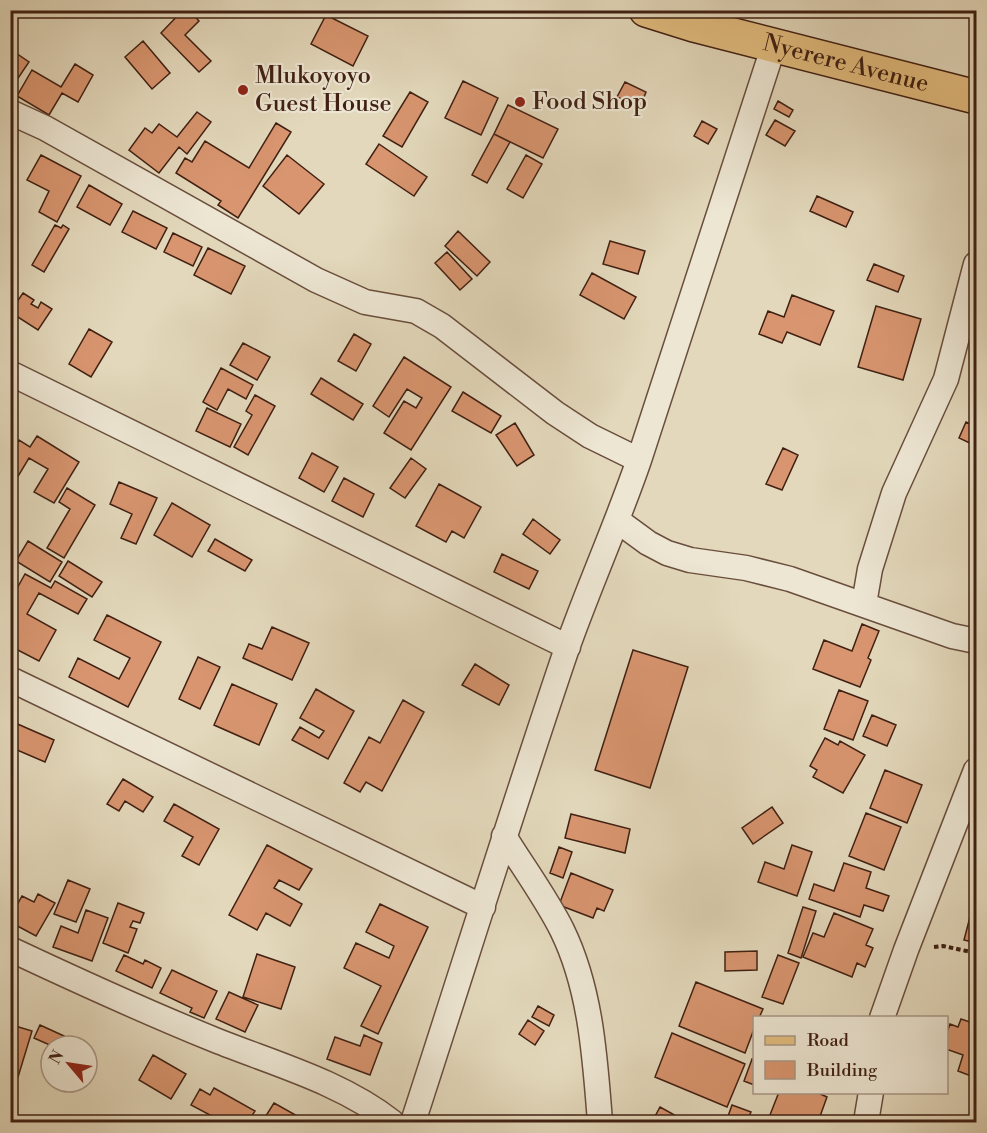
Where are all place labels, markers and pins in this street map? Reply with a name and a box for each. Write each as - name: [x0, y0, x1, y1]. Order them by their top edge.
- place label: Mlukoyoyo Guest House: [255, 61, 392, 119]
- marker: Mlukoyoyo Guest House: [236, 83, 250, 97]
- place label: Food Shop: [532, 87, 647, 117]
- marker: Food Shop: [513, 95, 527, 109]

